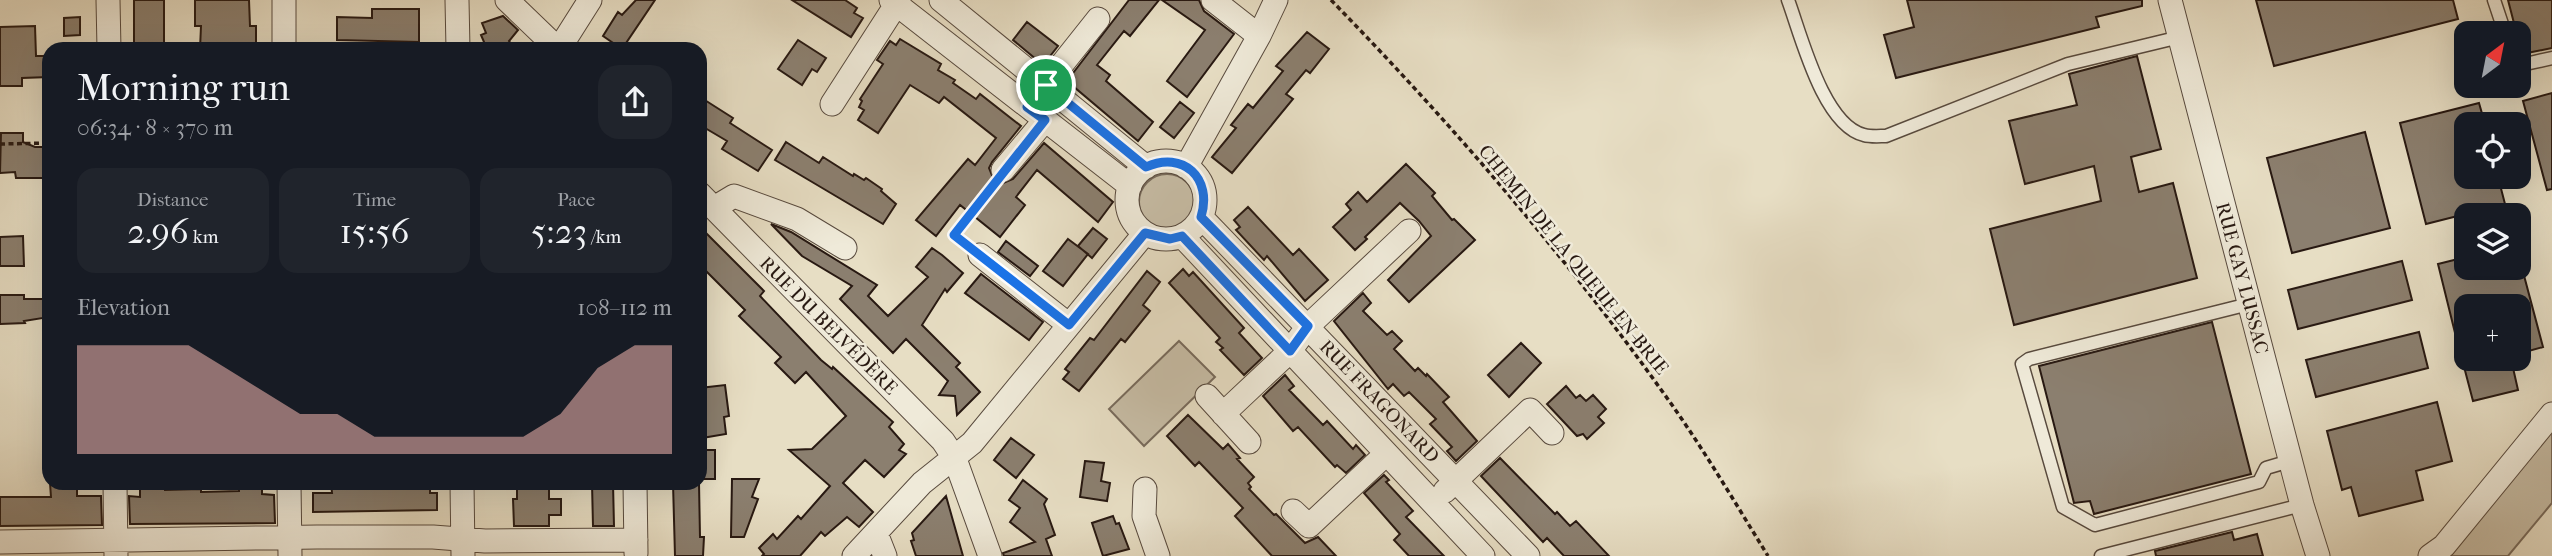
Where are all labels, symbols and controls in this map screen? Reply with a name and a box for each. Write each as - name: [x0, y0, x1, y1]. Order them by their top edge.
- north arrow: [2454, 21, 2530, 98]
- map controls: [2454, 21, 2531, 371]
- pin: [1016, 55, 1076, 115]
- text: Morning run: [77, 65, 290, 110]
- button: share: [598, 65, 672, 139]
- icon: arrive: [1027, 66, 1065, 104]
- button: locate: [2454, 112, 2531, 189]
- text: 06:34 · 8 × 370 m: [77, 114, 233, 141]
- street label: CHEMIN DE LA QUEUE-EN-BRIE: [1474, 140, 1673, 379]
- text: Distance: [137, 189, 209, 211]
- text: Time: [353, 189, 396, 211]
- text: Pace: [557, 189, 595, 211]
- street label: RUE GAY LUSSAC: [2211, 200, 2273, 356]
- button: layers: [2454, 203, 2531, 280]
- text: 2.96: [127, 211, 189, 252]
- text: 15:56: [339, 211, 410, 252]
- text: 5:23: [531, 211, 587, 252]
- text: km: [189, 226, 218, 248]
- text: /km: [587, 226, 621, 248]
- street label: RUE DU BELVÉDÈRE: [755, 252, 902, 399]
- text: Elevation: [77, 294, 170, 321]
- text: 108–112 m: [577, 294, 672, 321]
- button: +: [2454, 294, 2531, 371]
- street label: RUE FRAGONARD: [1315, 336, 1444, 468]

